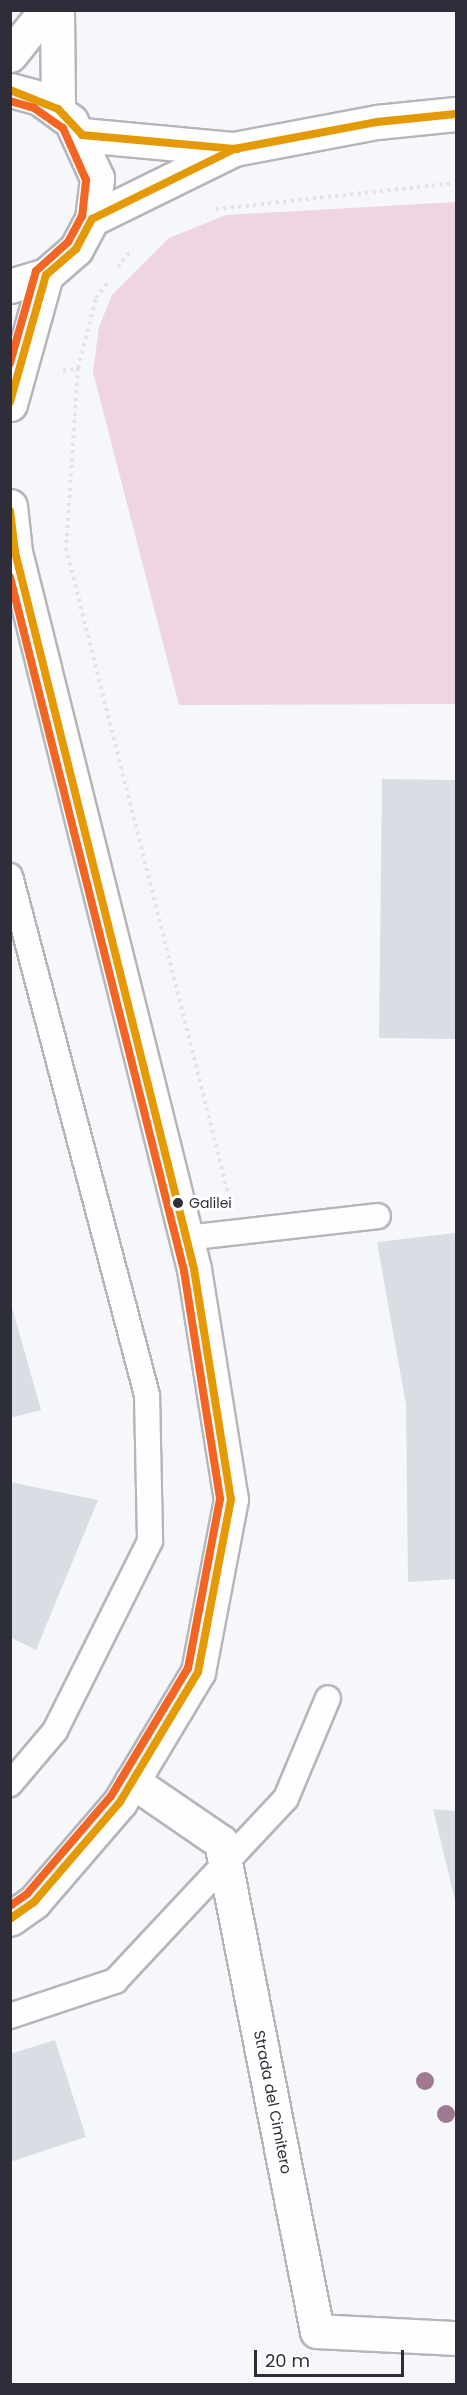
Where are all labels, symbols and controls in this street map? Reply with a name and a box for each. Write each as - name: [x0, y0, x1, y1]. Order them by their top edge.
- place label: Galilei: [189, 1195, 232, 1211]
- marker: Galilei: [172, 1197, 184, 1209]
- street label: Strada del Cimitero: [250, 2029, 296, 2175]
- scale bar: [257, 2338, 407, 2376]
- text: 20 m: [265, 2348, 310, 2373]

